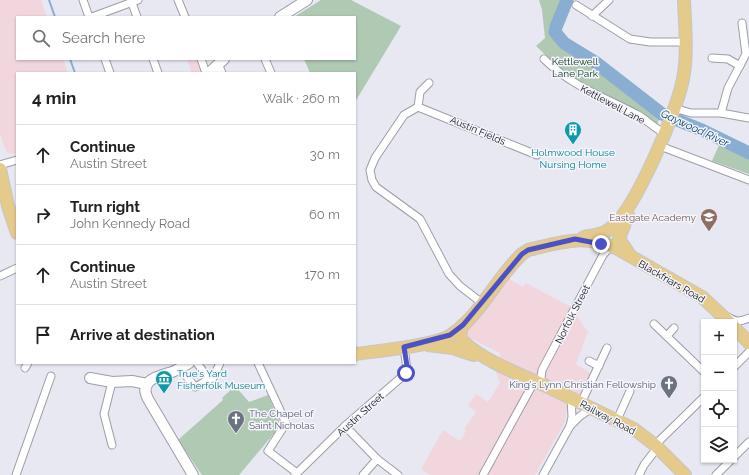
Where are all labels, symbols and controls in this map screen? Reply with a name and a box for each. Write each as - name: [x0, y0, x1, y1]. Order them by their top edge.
- search box: [16, 16, 356, 60]
- icon: search: [30, 27, 52, 49]
- text: Search here: [62, 29, 145, 47]
- park label: Kettlewell Lane Park: [552, 56, 599, 79]
- street label: Kettlewell Lane: [579, 83, 647, 126]
- text: 4 min: [32, 88, 76, 108]
- text: Walk · 260 m: [263, 91, 340, 106]
- water label: Gaywood River: [659, 107, 732, 150]
- street label: Austin Fields: [448, 114, 507, 147]
- building icon: Holmwood House Nursing Home: [563, 120, 583, 145]
- text: Continue: [70, 138, 135, 156]
- icon: ahead: [32, 144, 54, 166]
- text: 30 m: [310, 147, 340, 162]
- place label: Holmwood House Nursing Home: [531, 147, 615, 170]
- text: Austin Street: [70, 156, 147, 171]
- text: Turn right: [70, 198, 140, 216]
- icon: right: [32, 204, 54, 226]
- text: 60 m: [309, 207, 340, 222]
- school or university icon: Eastgate Academy: [699, 207, 719, 232]
- place label: Eastgate Academy: [609, 212, 697, 223]
- text: John Kennedy Road: [70, 216, 190, 231]
- route end: [592, 235, 610, 253]
- text: Continue: [70, 258, 135, 276]
- street label: Blackfriars Road: [637, 258, 707, 305]
- icon: ahead: [32, 264, 54, 286]
- text: 170 m: [304, 267, 340, 282]
- text: Austin Street: [70, 276, 147, 291]
- street label: Norfolk Street: [553, 282, 592, 345]
- map controls: [701, 319, 737, 463]
- button: +: [701, 319, 737, 355]
- icon: arrive: [32, 324, 54, 346]
- text: Arrive at destination: [70, 326, 215, 344]
- button: −: [701, 355, 737, 391]
- route start: [397, 364, 415, 382]
- place label: True's Yard Fisherfolk Museum: [177, 368, 265, 391]
- museum icon: True's Yard Fisherfolk Museum: [154, 369, 174, 394]
- church icon: King's Lynn Christian Fellowship: [659, 374, 679, 399]
- place label: King's Lynn Christian Fellowship: [509, 379, 656, 390]
- street label: Austin Street: [335, 390, 386, 438]
- button: locate: [701, 391, 737, 427]
- street label: Railway Road: [578, 398, 638, 437]
- place label: The Chapel of Saint Nicholas: [249, 408, 315, 431]
- church icon: The Chapel of Saint Nicholas: [226, 409, 246, 434]
- button: layers: [701, 427, 737, 463]

